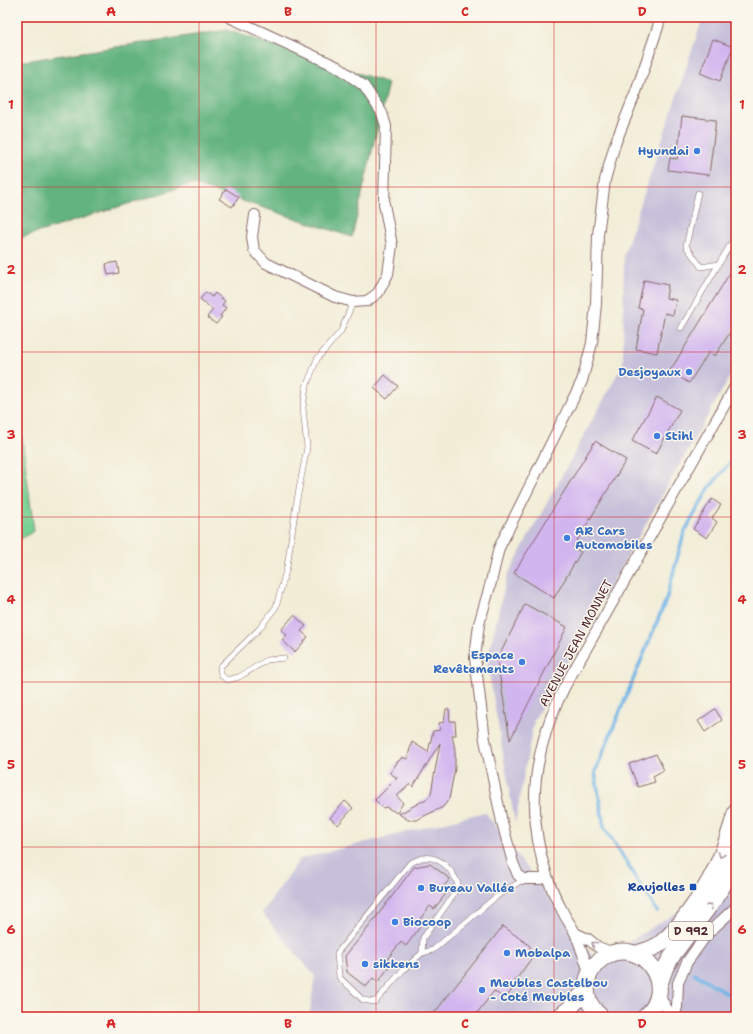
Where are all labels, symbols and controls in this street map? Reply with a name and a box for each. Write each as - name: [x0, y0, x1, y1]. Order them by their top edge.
- text: A: [106, 3, 116, 20]
- text: B: [284, 3, 292, 20]
- text: C: [461, 3, 469, 20]
- text: D: [637, 3, 647, 20]
- text: 1: [8, 96, 14, 113]
- text: 1: [739, 96, 745, 113]
- place label: Hyundai: [638, 143, 689, 159]
- marker: Hyundai: [692, 146, 702, 156]
- text: 2: [6, 261, 16, 278]
- text: 2: [737, 261, 747, 278]
- place label: Desjoyaux: [618, 364, 681, 380]
- marker: Desjoyaux: [684, 367, 694, 377]
- text: 3: [6, 426, 16, 443]
- text: 3: [737, 426, 747, 443]
- place label: Stihl: [665, 428, 693, 444]
- marker: Stihl: [652, 431, 662, 441]
- place label: AR Cars Automobiles: [575, 523, 653, 553]
- marker: AR Cars Automobiles: [562, 533, 572, 543]
- street label: AVENUE JEAN MONNET: [536, 576, 617, 709]
- text: 4: [6, 591, 16, 608]
- text: 4: [737, 591, 747, 608]
- place label: Espace Revêtements: [433, 647, 514, 677]
- marker: Espace Revêtements: [517, 657, 527, 667]
- text: 5: [7, 756, 15, 773]
- text: 5: [738, 756, 746, 773]
- one-way arrow: [718, 852, 726, 859]
- place label: Raujolles: [628, 879, 685, 895]
- place label: Bureau Vallée: [429, 880, 515, 896]
- marker: Raujolles: [688, 882, 698, 892]
- marker: Bureau Vallée: [416, 883, 426, 893]
- one-way arrow: [705, 903, 712, 910]
- place label: Biocoop: [403, 914, 451, 930]
- marker: Biocoop: [390, 917, 400, 927]
- text: 6: [6, 921, 16, 938]
- text: 6: [737, 921, 747, 938]
- road number: D 992: [669, 922, 713, 940]
- one-way arrow: [591, 941, 599, 948]
- place label: Mobalpa: [515, 945, 571, 961]
- marker: Mobalpa: [502, 948, 512, 958]
- place label: sikkens: [373, 956, 419, 972]
- marker: sikkens: [360, 959, 370, 969]
- place label: Meubles Castelbou - Coté Meubles: [490, 975, 608, 1005]
- marker: Meubles Castelbou - Coté Meubles: [477, 985, 487, 995]
- text: A: [106, 1015, 116, 1032]
- text: B: [284, 1015, 292, 1032]
- text: C: [461, 1015, 469, 1032]
- text: D: [637, 1015, 647, 1032]

